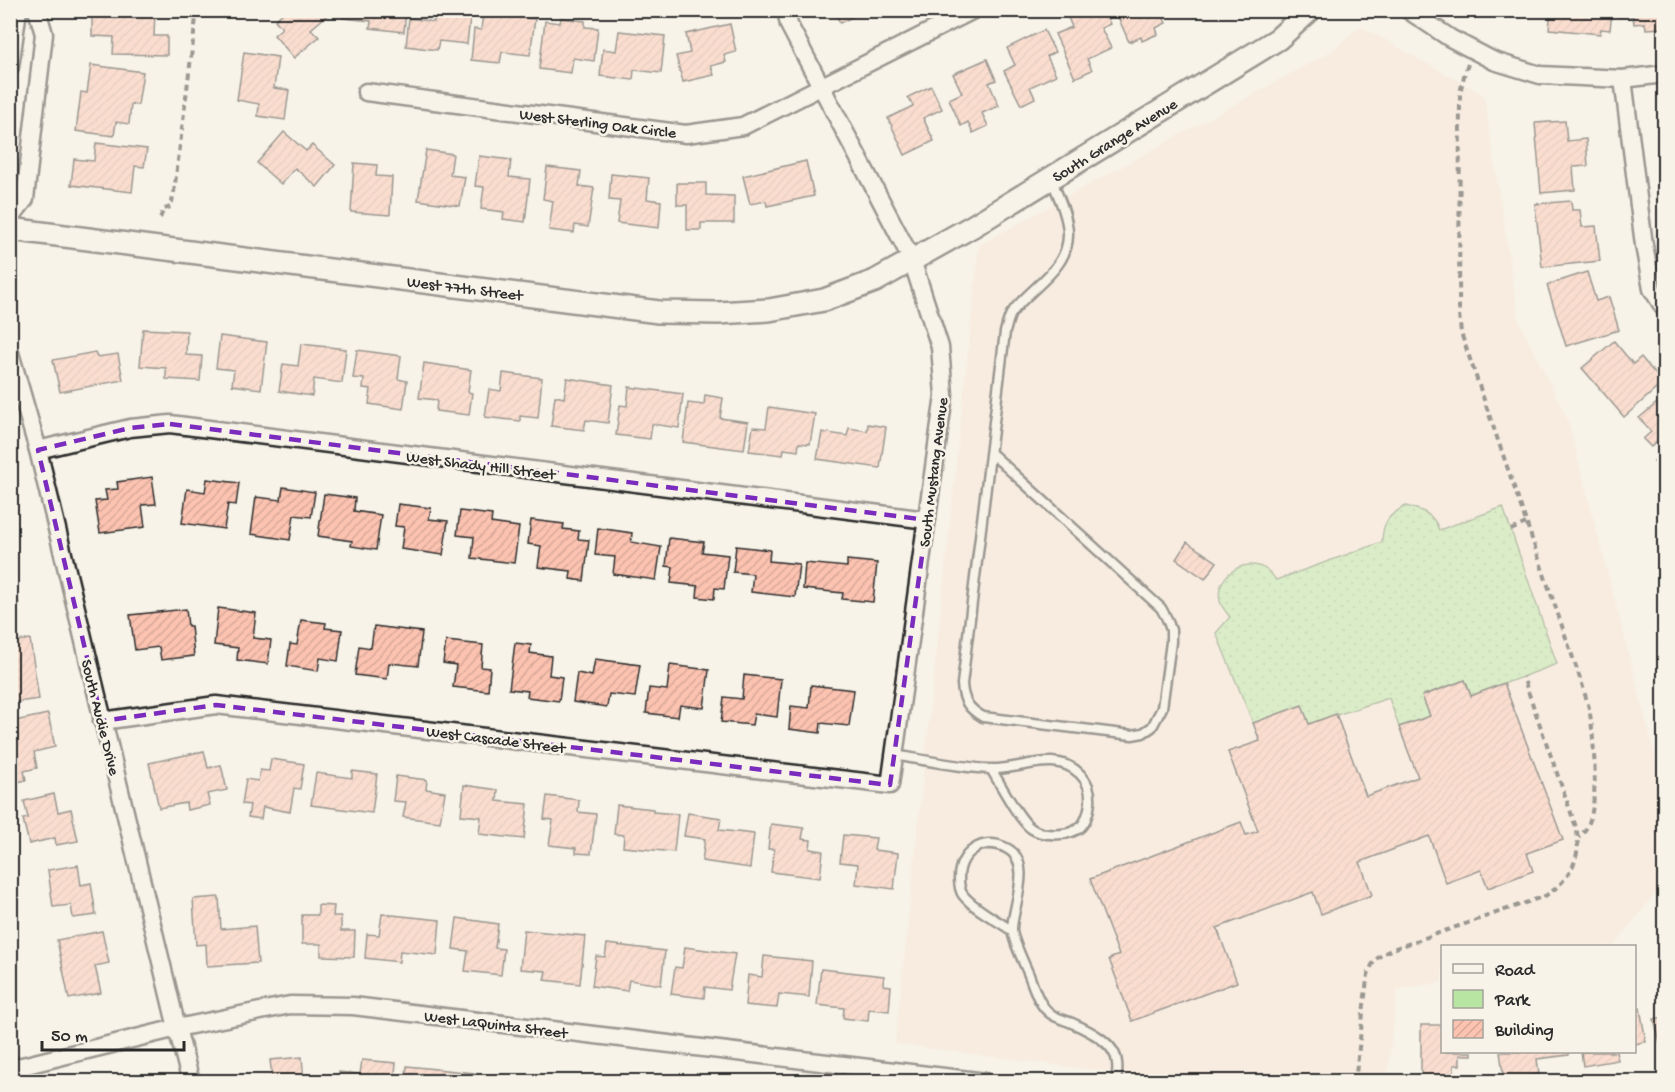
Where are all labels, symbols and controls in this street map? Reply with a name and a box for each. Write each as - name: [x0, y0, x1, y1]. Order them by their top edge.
- street label: South Grange Avenue: [1050, 95, 1182, 188]
- street label: West Sterling Oak Circle: [518, 106, 678, 145]
- street label: West 77th Street: [406, 274, 525, 307]
- street label: South Mustang Avenue: [917, 396, 954, 548]
- street label: West Shady Hill Street: [405, 449, 558, 486]
- street label: South Audie Drive: [75, 658, 122, 779]
- street label: West Cascade Street: [425, 724, 568, 760]
- legend: [1441, 945, 1636, 1053]
- text: Road: [1495, 961, 1536, 982]
- text: Park: [1494, 991, 1531, 1012]
- street label: West LaQuinta Street: [423, 1008, 570, 1045]
- scale bar: [42, 1014, 184, 1052]
- text: Building: [1494, 1021, 1554, 1042]
- text: 50 m: [51, 1027, 88, 1048]

